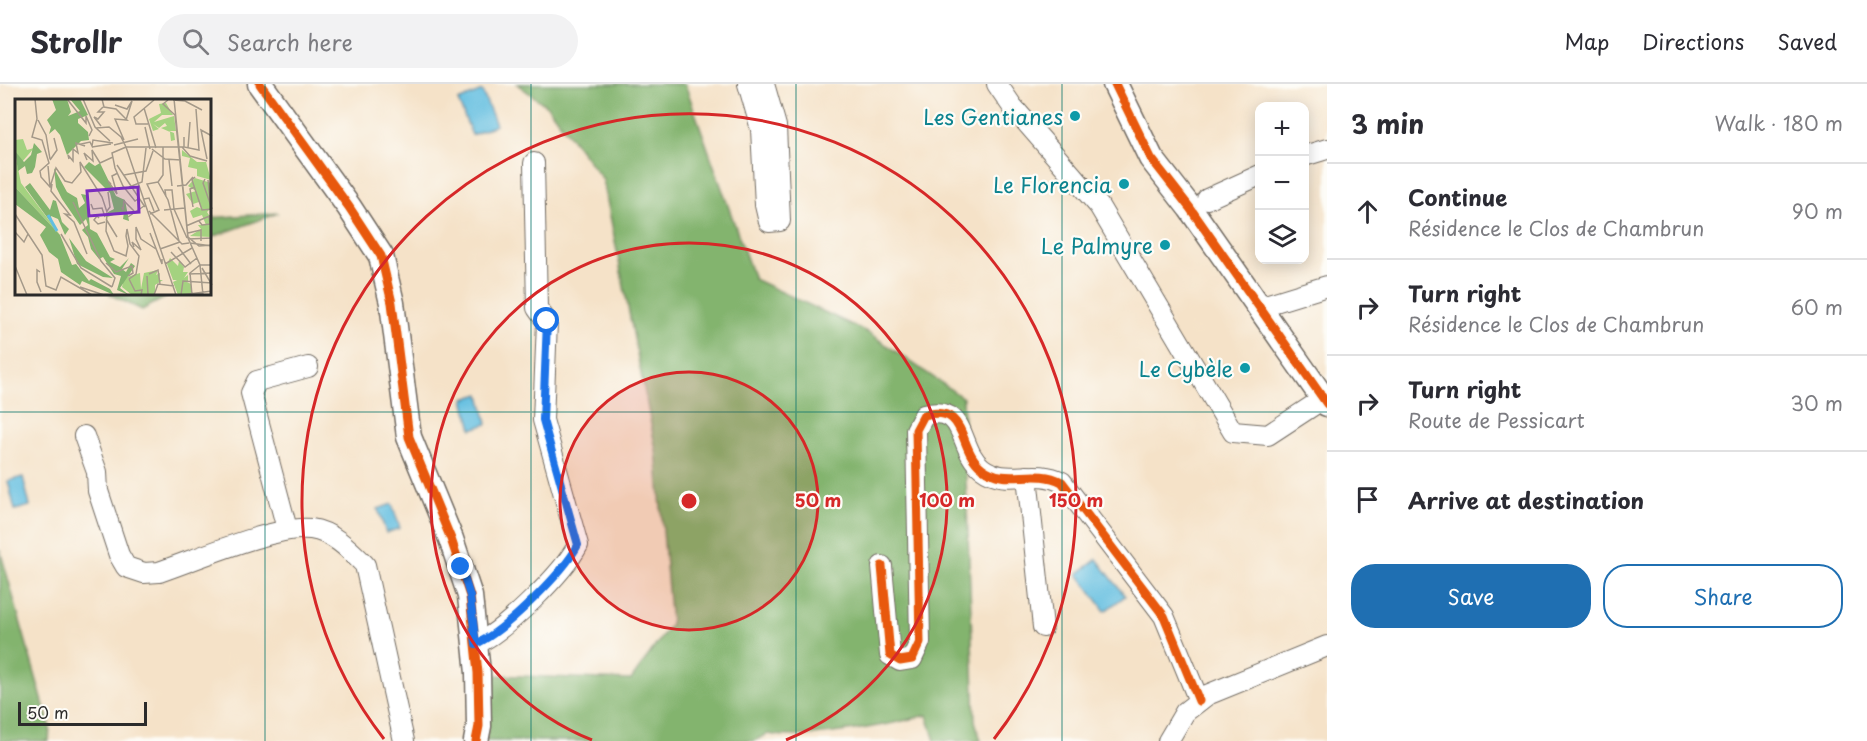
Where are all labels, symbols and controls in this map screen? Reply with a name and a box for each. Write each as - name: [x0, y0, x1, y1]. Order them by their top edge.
- search box: [158, 14, 578, 68]
- text: Strollr: [30, 20, 122, 63]
- icon: search: [179, 25, 212, 58]
- text: Search here: [227, 25, 353, 58]
- text: Map: [1564, 25, 1609, 57]
- text: Directions: [1642, 25, 1744, 57]
- text: Saved: [1777, 25, 1837, 57]
- inset map: [15, 99, 212, 296]
- place label: Les Gentianes: [923, 100, 1063, 132]
- map controls: [1255, 102, 1309, 264]
- button: +: [1255, 102, 1309, 156]
- text: 3 min: [1351, 104, 1424, 143]
- text: Walk · 180 m: [1715, 108, 1843, 138]
- marker: Les Gentianes: [1068, 109, 1082, 123]
- button: −: [1255, 156, 1309, 210]
- place label: Le Florencia: [993, 168, 1112, 200]
- marker: Le Florencia: [1117, 177, 1131, 191]
- text: Continue: [1408, 180, 1507, 213]
- icon: ahead: [1351, 195, 1384, 228]
- text: 90 m: [1792, 196, 1843, 226]
- button: layers: [1255, 210, 1309, 264]
- text: Résidence le Clos de Chambrun: [1408, 213, 1704, 243]
- place label: Le Palmyre: [1041, 229, 1153, 261]
- marker: Le Palmyre: [1158, 238, 1172, 252]
- text: Turn right: [1408, 276, 1521, 309]
- icon: right: [1351, 291, 1384, 324]
- text: 60 m: [1791, 292, 1843, 322]
- route start: [533, 307, 559, 333]
- text: Résidence le Clos de Chambrun: [1408, 309, 1704, 339]
- place label: Le Cybèle: [1139, 352, 1233, 384]
- marker: Le Cybèle: [1238, 361, 1252, 375]
- text: Turn right: [1408, 372, 1521, 405]
- icon: right: [1351, 387, 1384, 420]
- text: 30 m: [1790, 388, 1843, 418]
- text: Route de Pessicart: [1408, 405, 1585, 435]
- icon: arrive: [1351, 483, 1384, 516]
- text: Arrive at destination: [1408, 483, 1644, 516]
- text: 50 m: [795, 486, 841, 513]
- text: 100 m: [919, 486, 975, 513]
- text: 150 m: [1049, 486, 1103, 513]
- centre of rings: [679, 491, 699, 511]
- route end: [447, 553, 473, 579]
- button: Save: [1351, 564, 1591, 628]
- button: Share: [1603, 564, 1843, 628]
- scale bar: [18, 699, 147, 726]
- text: 50 m: [27, 700, 68, 724]

